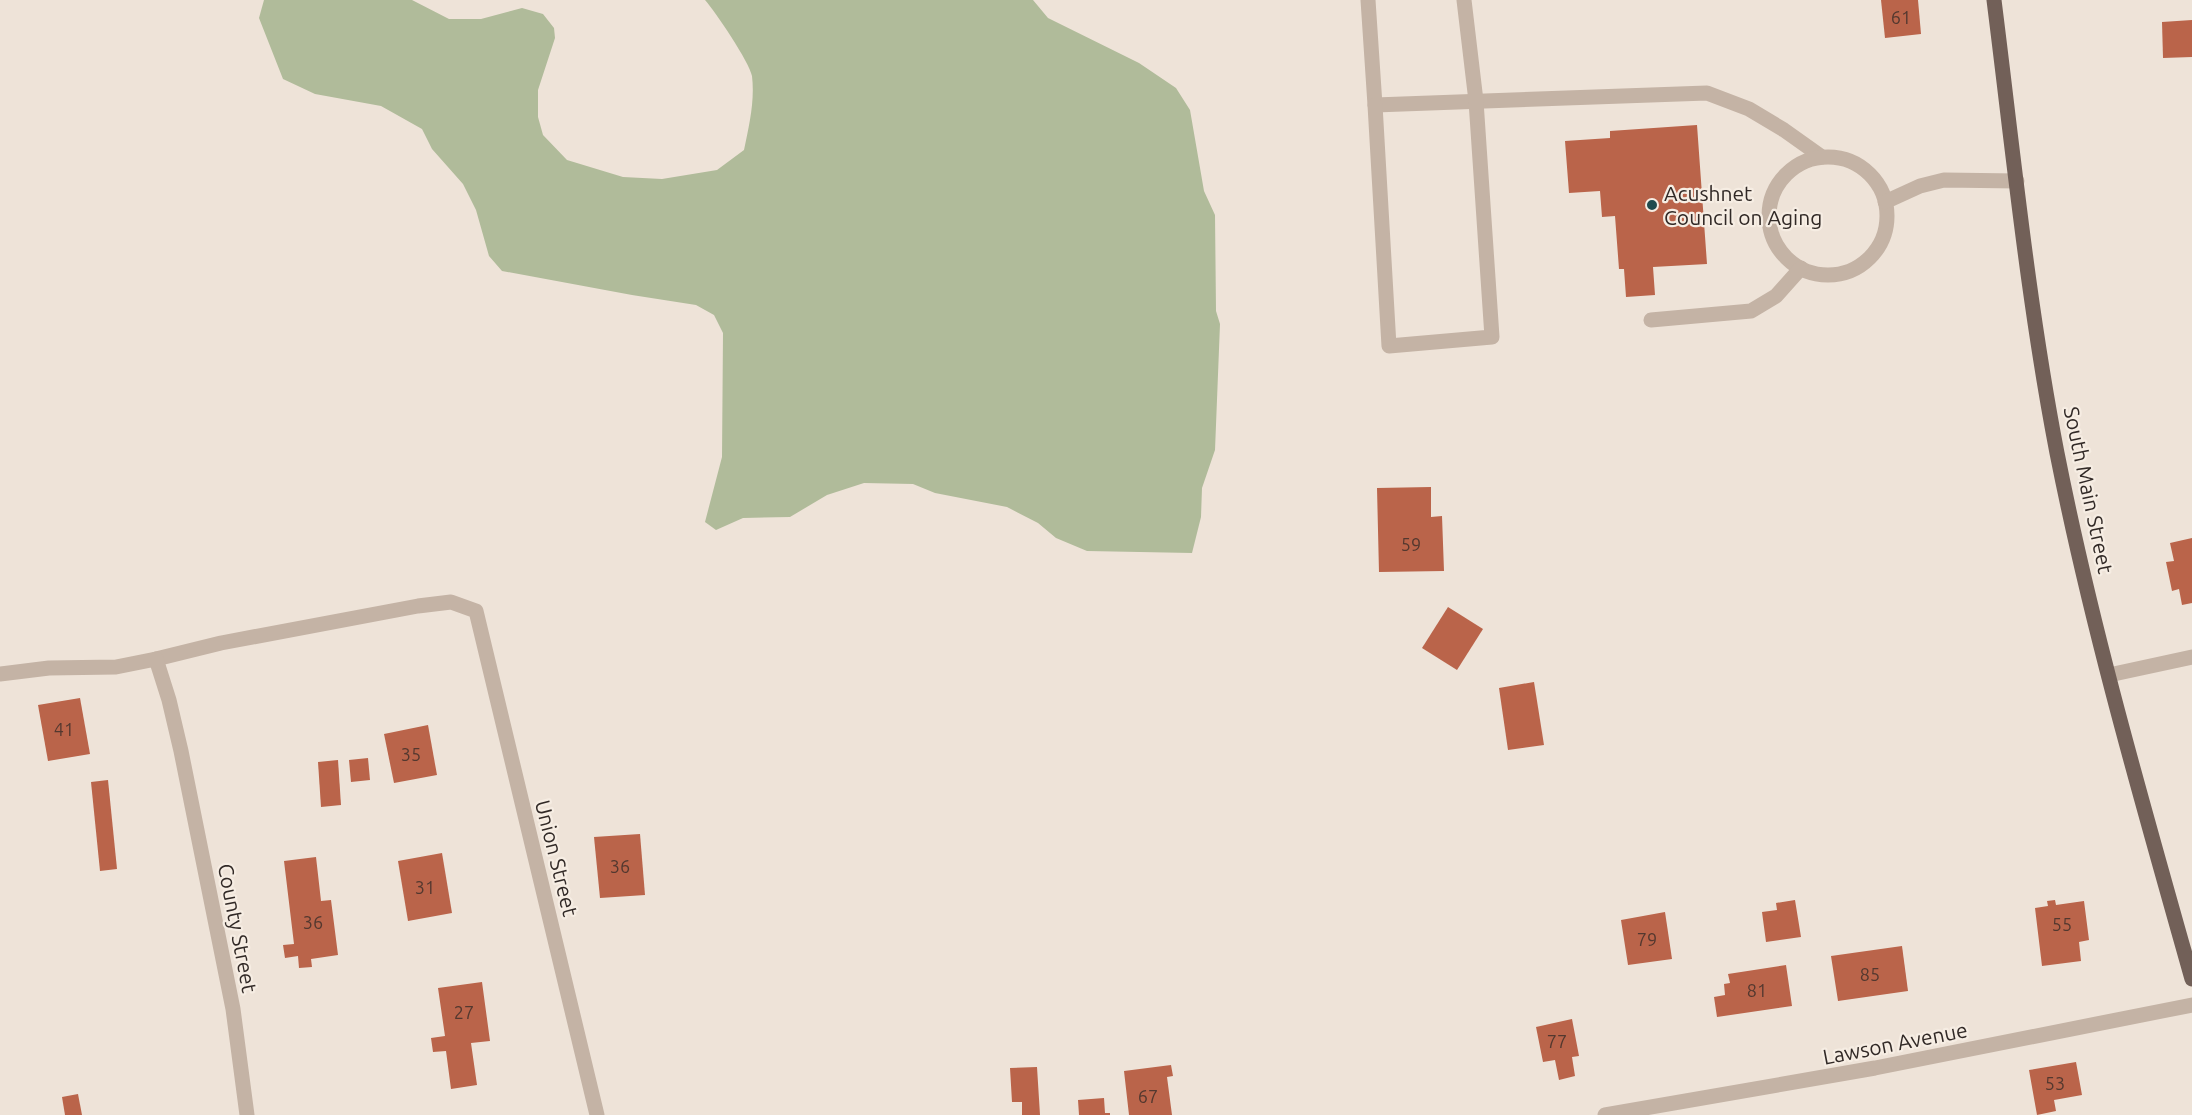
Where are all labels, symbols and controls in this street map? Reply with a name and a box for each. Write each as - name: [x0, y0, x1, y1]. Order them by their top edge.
- house number: 61: [1891, 7, 1911, 27]
- place label: Acushnet Council on Aging: [1664, 181, 1822, 229]
- marker: Acushnet Council on Aging: [1645, 198, 1659, 212]
- street label: South Main Street: [2060, 404, 2118, 576]
- house number: 59: [1401, 534, 1421, 554]
- house number: 41: [54, 719, 74, 739]
- house number: 35: [401, 744, 421, 764]
- street label: Union Street: [531, 797, 583, 919]
- house number: 36: [610, 856, 630, 876]
- street label: County Street: [214, 861, 262, 995]
- house number: 31: [415, 877, 435, 897]
- house number: 36: [303, 912, 323, 932]
- house number: 55: [2052, 914, 2072, 934]
- house number: 79: [1637, 929, 1657, 949]
- house number: 85: [1860, 964, 1880, 984]
- house number: 81: [1747, 980, 1767, 1000]
- house number: 27: [454, 1002, 474, 1022]
- street label: Lawson Avenue: [1821, 1017, 1969, 1069]
- house number: 77: [1547, 1031, 1567, 1051]
- house number: 53: [2045, 1073, 2065, 1093]
- house number: 67: [1138, 1086, 1158, 1106]

